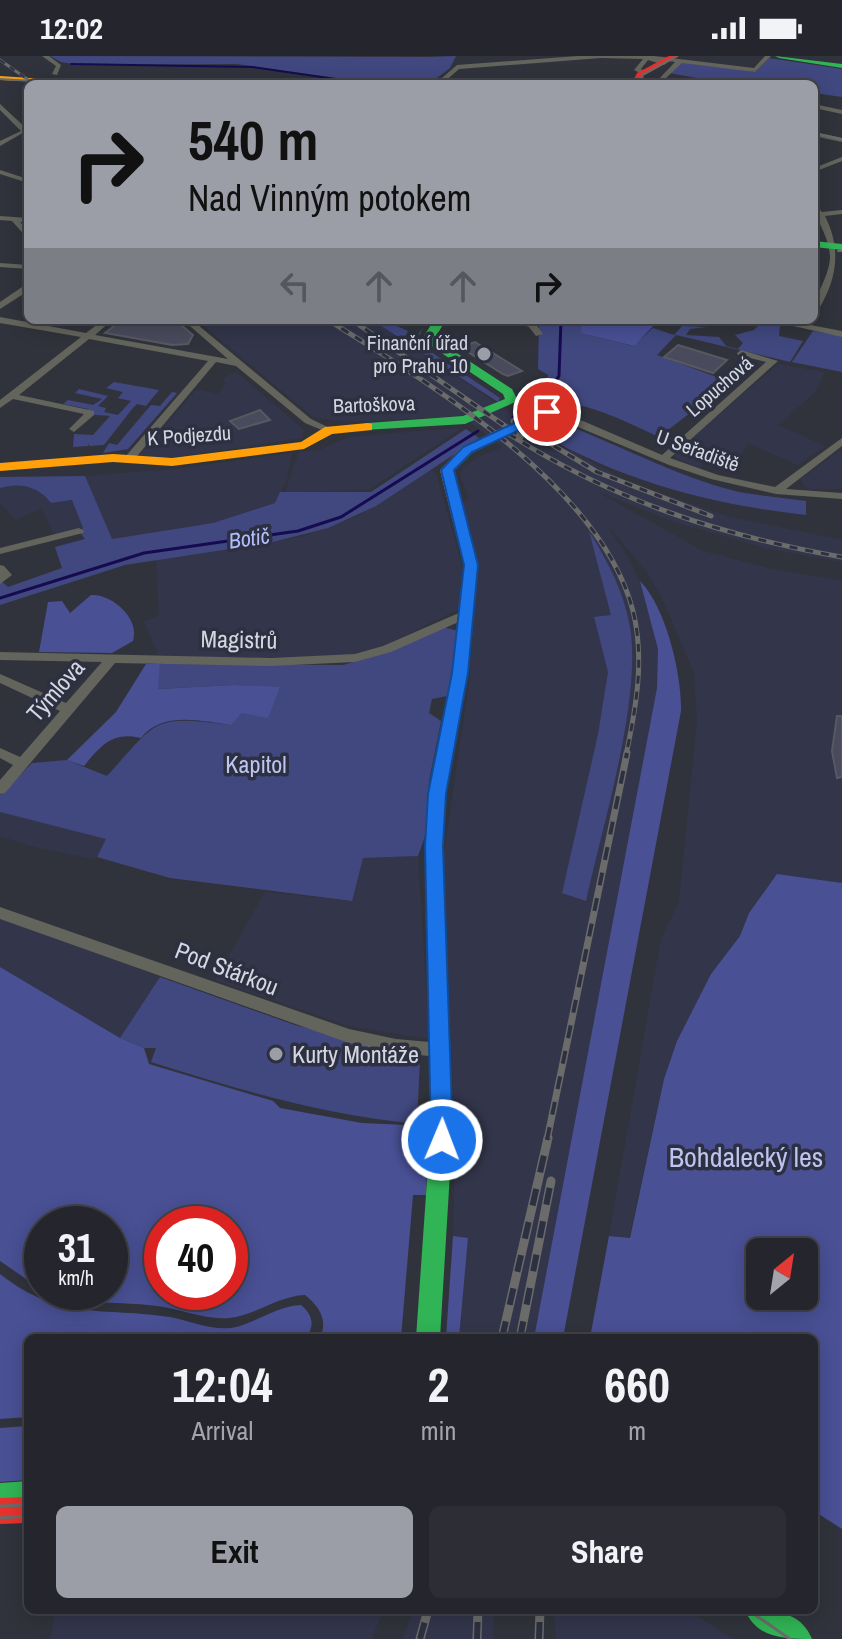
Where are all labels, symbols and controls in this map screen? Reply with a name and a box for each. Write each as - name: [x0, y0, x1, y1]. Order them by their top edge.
- text: 12:02: [40, 8, 103, 48]
- text: 540 m: [188, 102, 318, 177]
- icon: right: [56, 112, 160, 216]
- text: Nad Vinným potokem: [188, 174, 471, 222]
- icon: left: [273, 264, 317, 308]
- icon: ahead: [357, 264, 401, 308]
- icon: ahead: [441, 264, 485, 308]
- icon: right: [525, 264, 569, 308]
- place label: Finanční úřad pro Prahu 10: [367, 329, 468, 379]
- marker: Finanční úřad pro Prahu 10: [475, 345, 493, 363]
- street label: Lopuchová: [680, 349, 758, 423]
- pin: [513, 378, 581, 446]
- street label: Bartoškova: [333, 389, 415, 419]
- icon: arrive: [525, 390, 569, 434]
- street label: K Podjezdu: [146, 419, 232, 451]
- street label: U Seřadiště: [653, 423, 743, 477]
- water label: Botič: [227, 520, 271, 556]
- street label: Magistrů: [200, 622, 278, 656]
- street label: Týmlova: [19, 652, 91, 728]
- park label: Kapitol: [225, 748, 287, 780]
- street label: Pod Stárkou: [171, 934, 283, 1002]
- place label: Kurty Montáže: [292, 1038, 419, 1070]
- marker: Kurty Montáže: [267, 1045, 285, 1063]
- position arrow: [400, 1098, 484, 1182]
- park label: Bohdalecký les: [669, 1138, 823, 1176]
- speed limit sign: 40: [144, 1206, 248, 1310]
- text: 31: [58, 1221, 94, 1274]
- north arrow: [746, 1238, 818, 1310]
- map controls: [746, 1238, 818, 1310]
- text: km/h: [58, 1264, 94, 1291]
- text: 12:04: [172, 1352, 273, 1417]
- text: 2: [428, 1352, 449, 1417]
- text: 660: [604, 1352, 670, 1417]
- text: Arrival: [192, 1413, 253, 1448]
- text: min: [421, 1413, 456, 1448]
- text: m: [628, 1413, 646, 1448]
- button: Exit: [56, 1506, 413, 1598]
- button: Share: [429, 1506, 786, 1598]

